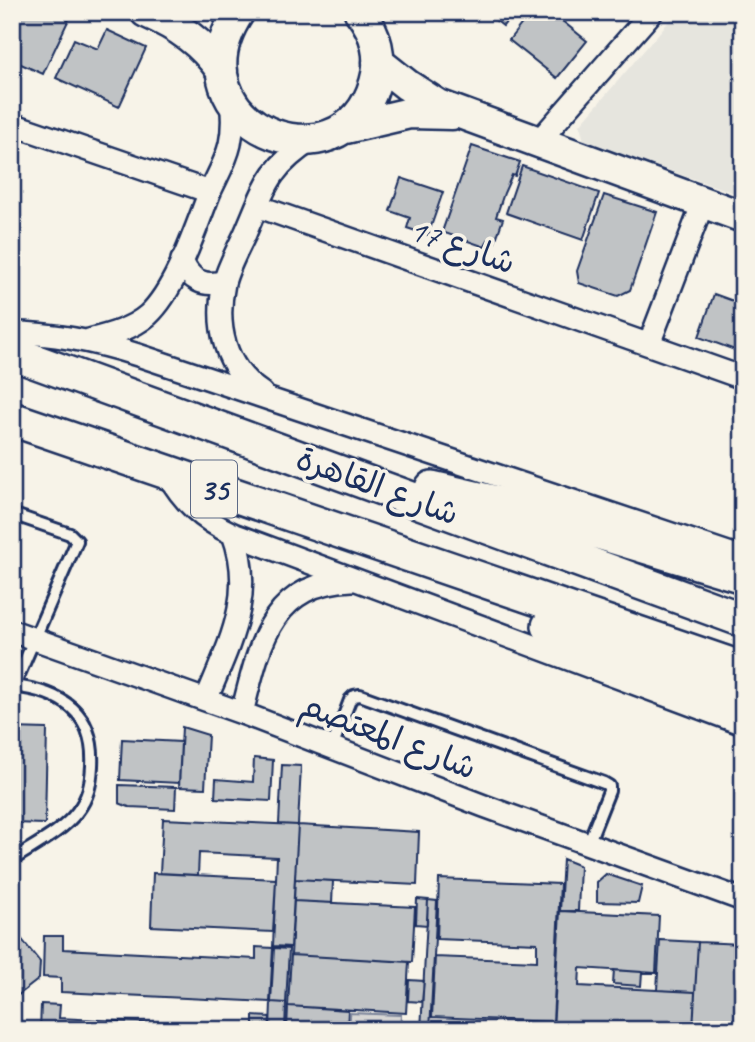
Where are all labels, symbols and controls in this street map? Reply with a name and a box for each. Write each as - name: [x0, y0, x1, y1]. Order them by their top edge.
- street label: شارع 17: [404, 208, 521, 285]
- street label: شارع القاهرة: [290, 437, 465, 537]
- road number: 35: [191, 461, 237, 518]
- street label: شارع المعتصم: [293, 683, 483, 792]

